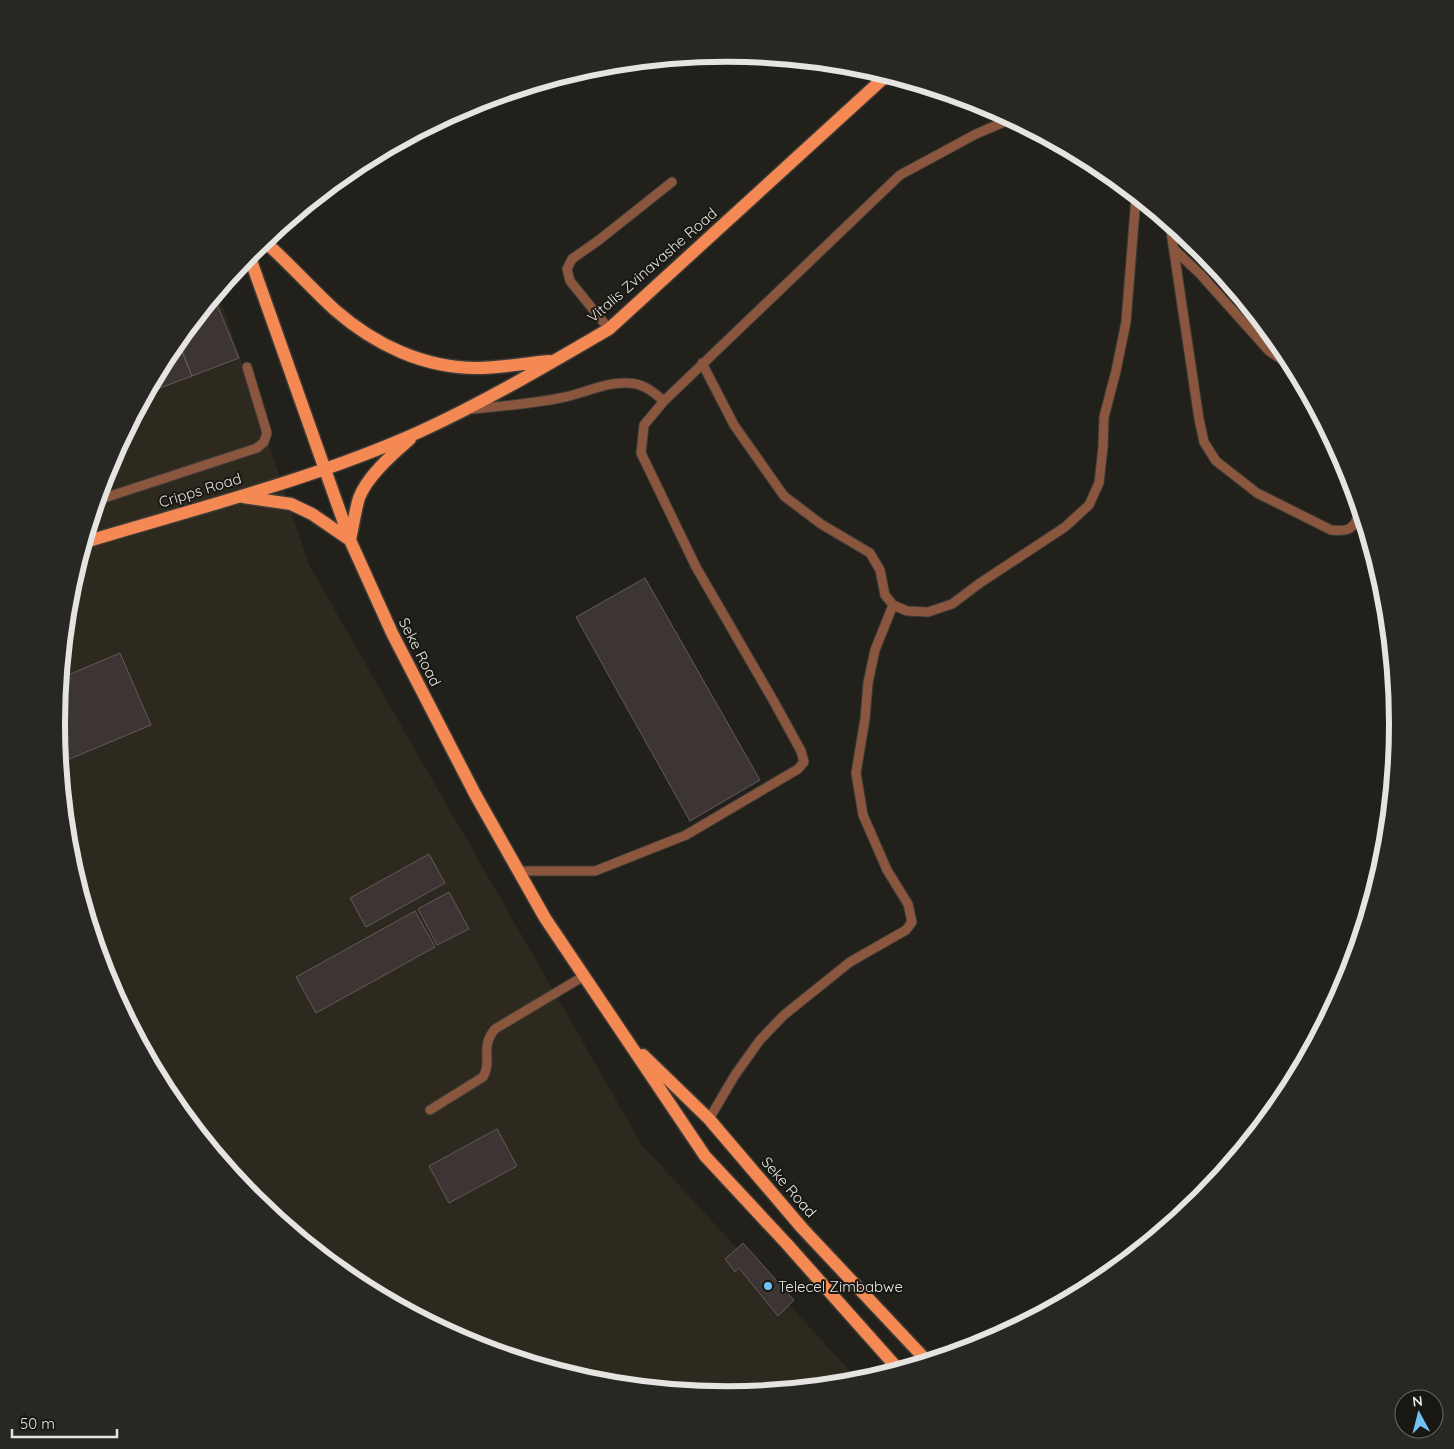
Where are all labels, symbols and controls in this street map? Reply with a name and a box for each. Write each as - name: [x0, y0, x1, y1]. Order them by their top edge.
- street label: Vitalis Zvinavashe Road: [583, 203, 721, 327]
- street label: Cripps Road: [156, 468, 244, 512]
- street label: Seke Road: [395, 615, 445, 689]
- street label: Seke Road: [757, 1153, 821, 1221]
- place label: Telecel Zimbabwe: [778, 1277, 903, 1296]
- marker: Telecel Zimbabwe: [762, 1280, 774, 1292]
- north arrow: [1394, 1389, 1444, 1439]
- text: N: [1411, 1392, 1424, 1411]
- scale bar: [12, 1406, 118, 1438]
- text: 50 m: [20, 1414, 55, 1433]

